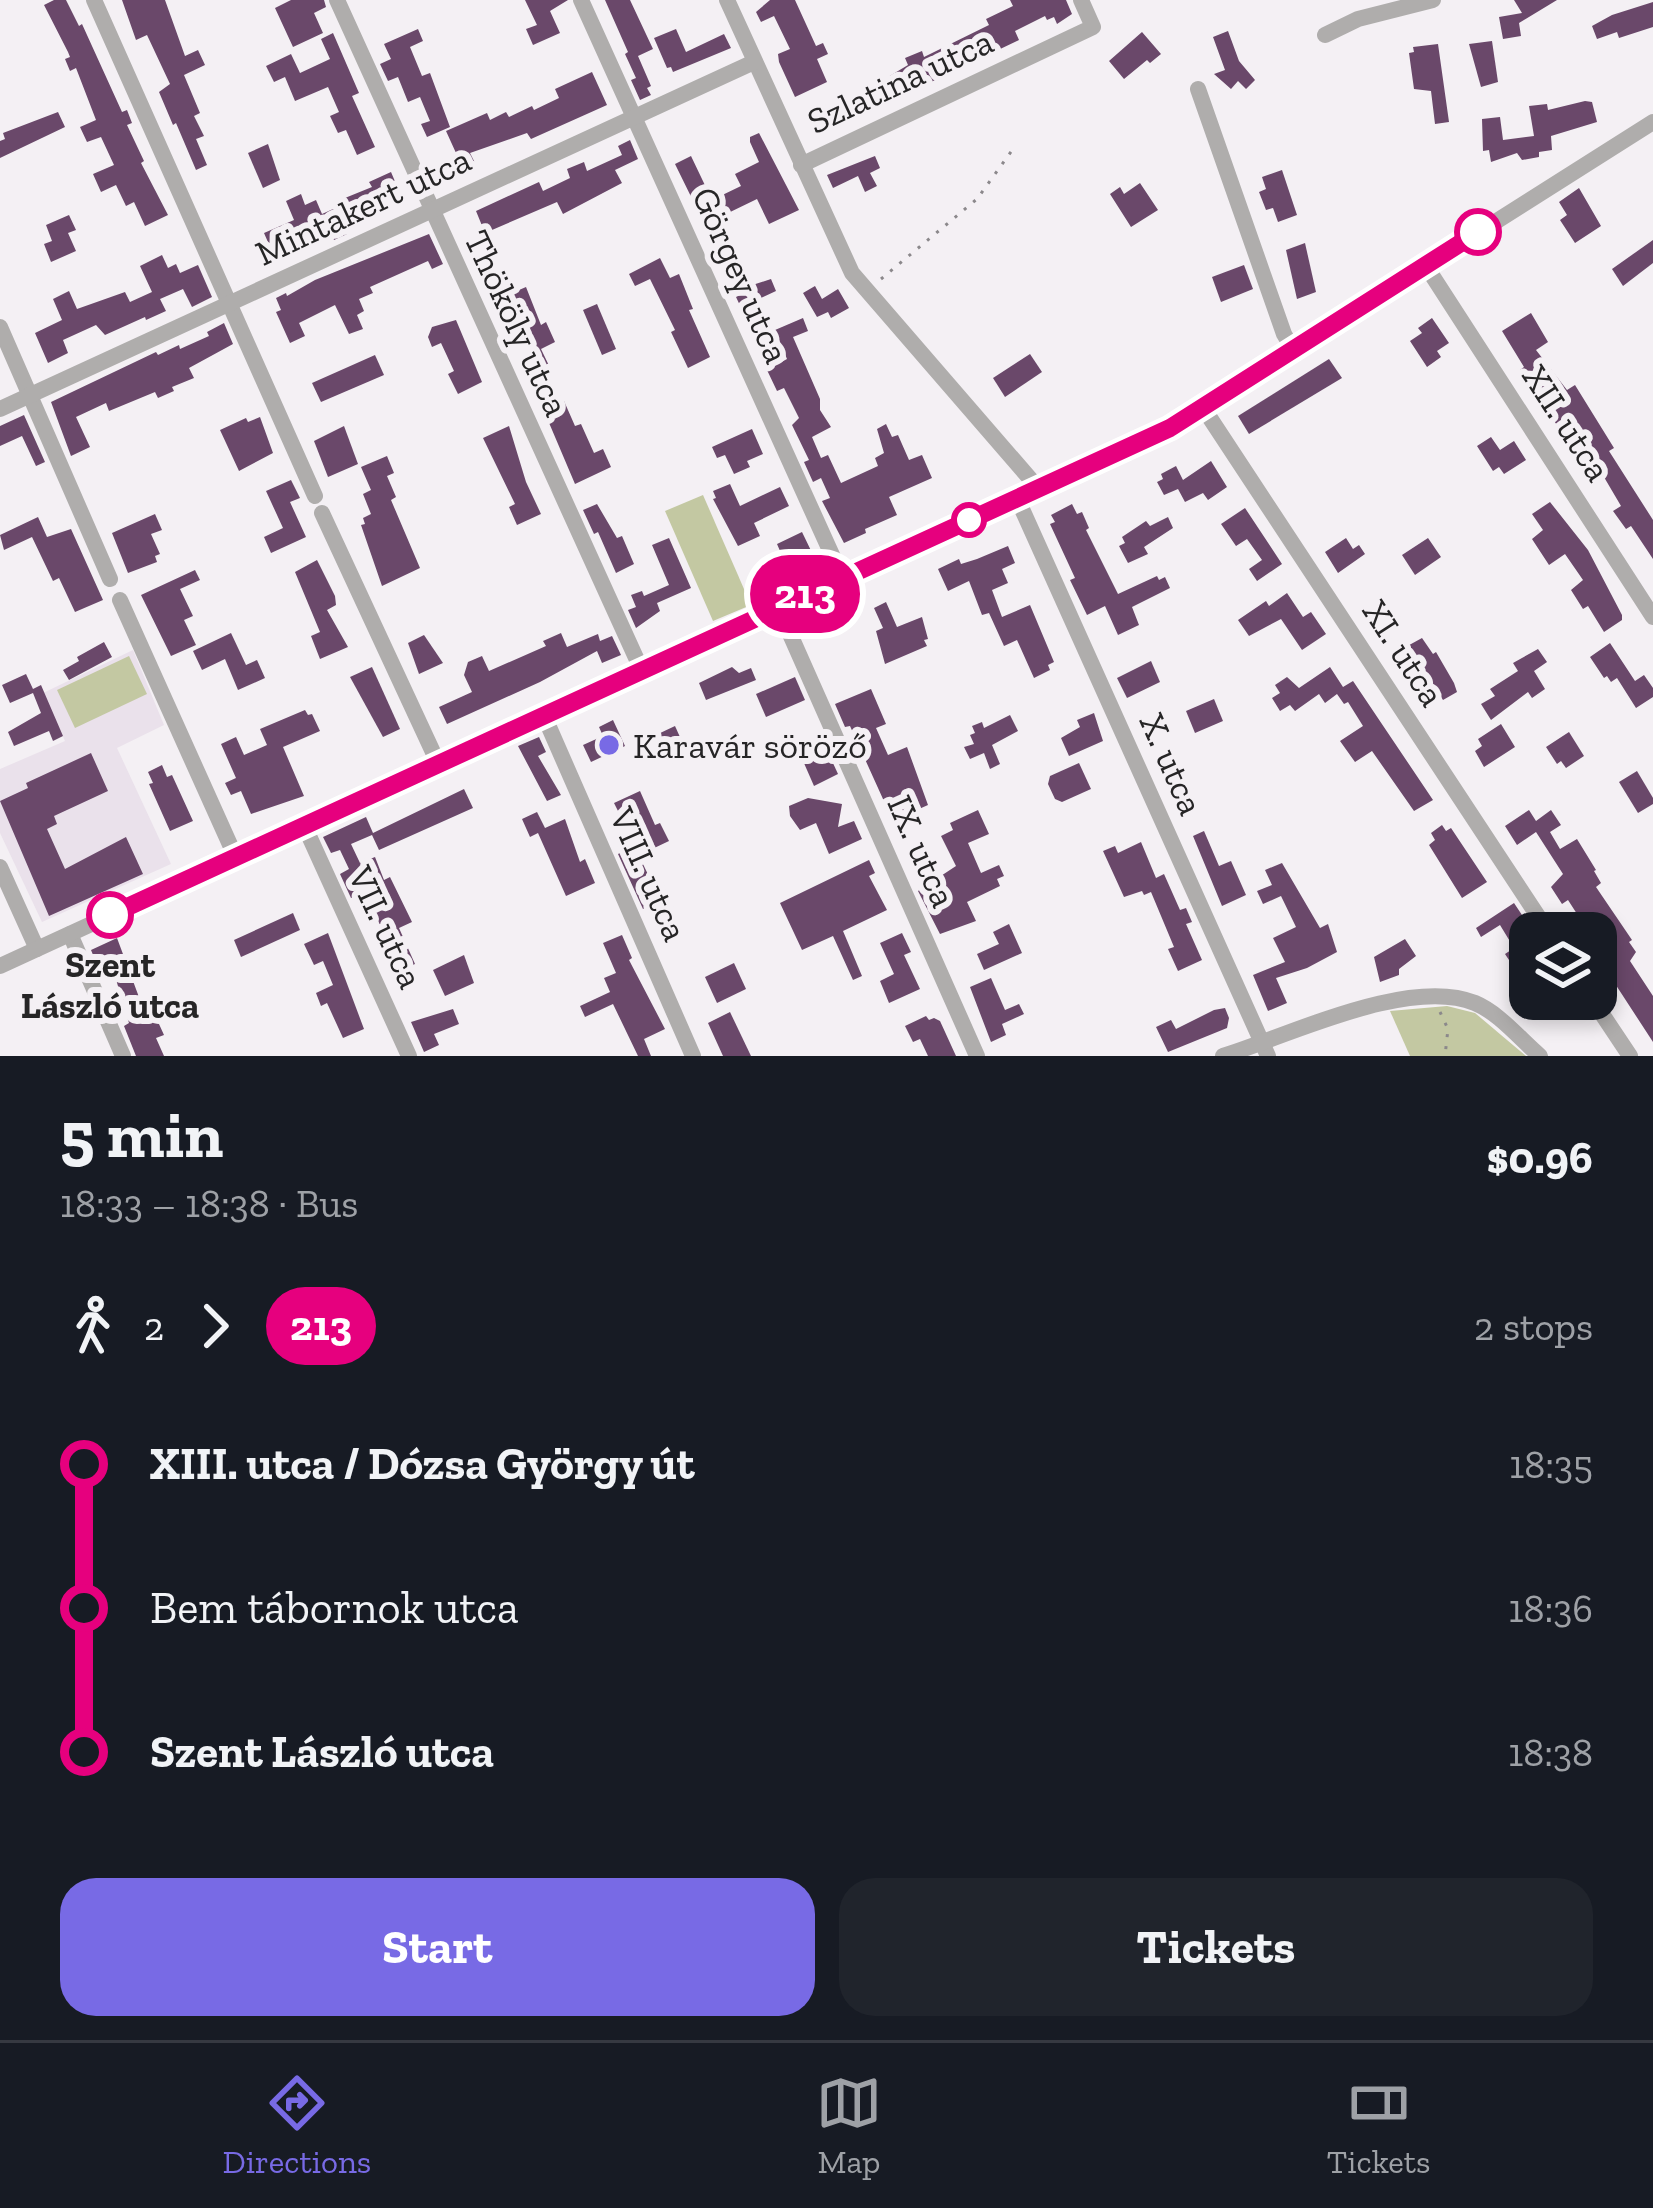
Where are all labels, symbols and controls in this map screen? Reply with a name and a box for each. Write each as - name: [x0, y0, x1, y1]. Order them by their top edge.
- street label: Szlatina utca: [800, 19, 1000, 143]
- street label: Mintakert utca: [249, 137, 477, 275]
- street label: Görgey utca: [683, 180, 799, 370]
- unlabelled marker: [1456, 210, 1500, 254]
- street label: Thököly utca: [455, 223, 579, 423]
- street label: XII. utca: [1514, 357, 1620, 489]
- unlabelled marker: [953, 504, 985, 536]
- line badge: 213: [736, 555, 874, 633]
- text: 213: [774, 568, 836, 619]
- street label: XI. utca: [1354, 592, 1454, 714]
- street label: X. utca: [1131, 707, 1213, 821]
- place label: Karavár söröző: [633, 724, 867, 767]
- marker: Karavár söröző: [596, 732, 622, 758]
- street label: IX. utca: [878, 788, 966, 914]
- street label: VIII. utca: [600, 800, 697, 947]
- street label: VII. utca: [339, 858, 433, 995]
- marker: Szent László utca: [88, 893, 132, 937]
- map controls: [1509, 912, 1617, 1020]
- button: layers: [1509, 912, 1617, 1020]
- place label: Szent László utca: [21, 943, 199, 1027]
- text: 5 min: [60, 1095, 223, 1174]
- text: $0.96: [1487, 1131, 1593, 1185]
- text: 18:33 – 18:38 · Bus: [60, 1180, 358, 1227]
- icon: walk: [60, 1293, 126, 1359]
- icon: forward: [182, 1293, 248, 1359]
- text: 213: [290, 1300, 352, 1351]
- text: 2: [144, 1303, 164, 1350]
- text: 2 stops: [1474, 1303, 1593, 1350]
- text: XIII. utca / Dózsa György út: [150, 1437, 695, 1491]
- text: 18:35: [1509, 1441, 1593, 1488]
- text: Bem tábornok utca: [150, 1581, 519, 1635]
- text: 18:36: [1508, 1585, 1593, 1632]
- text: Szent László utca: [150, 1725, 494, 1779]
- text: 18:38: [1508, 1729, 1593, 1776]
- button: Start: [60, 1878, 815, 2016]
- button: Tickets: [839, 1878, 1593, 2016]
- tab: Directions: [222, 2070, 371, 2181]
- tab: Map: [816, 2070, 882, 2181]
- tab: Tickets: [1327, 2070, 1431, 2181]

